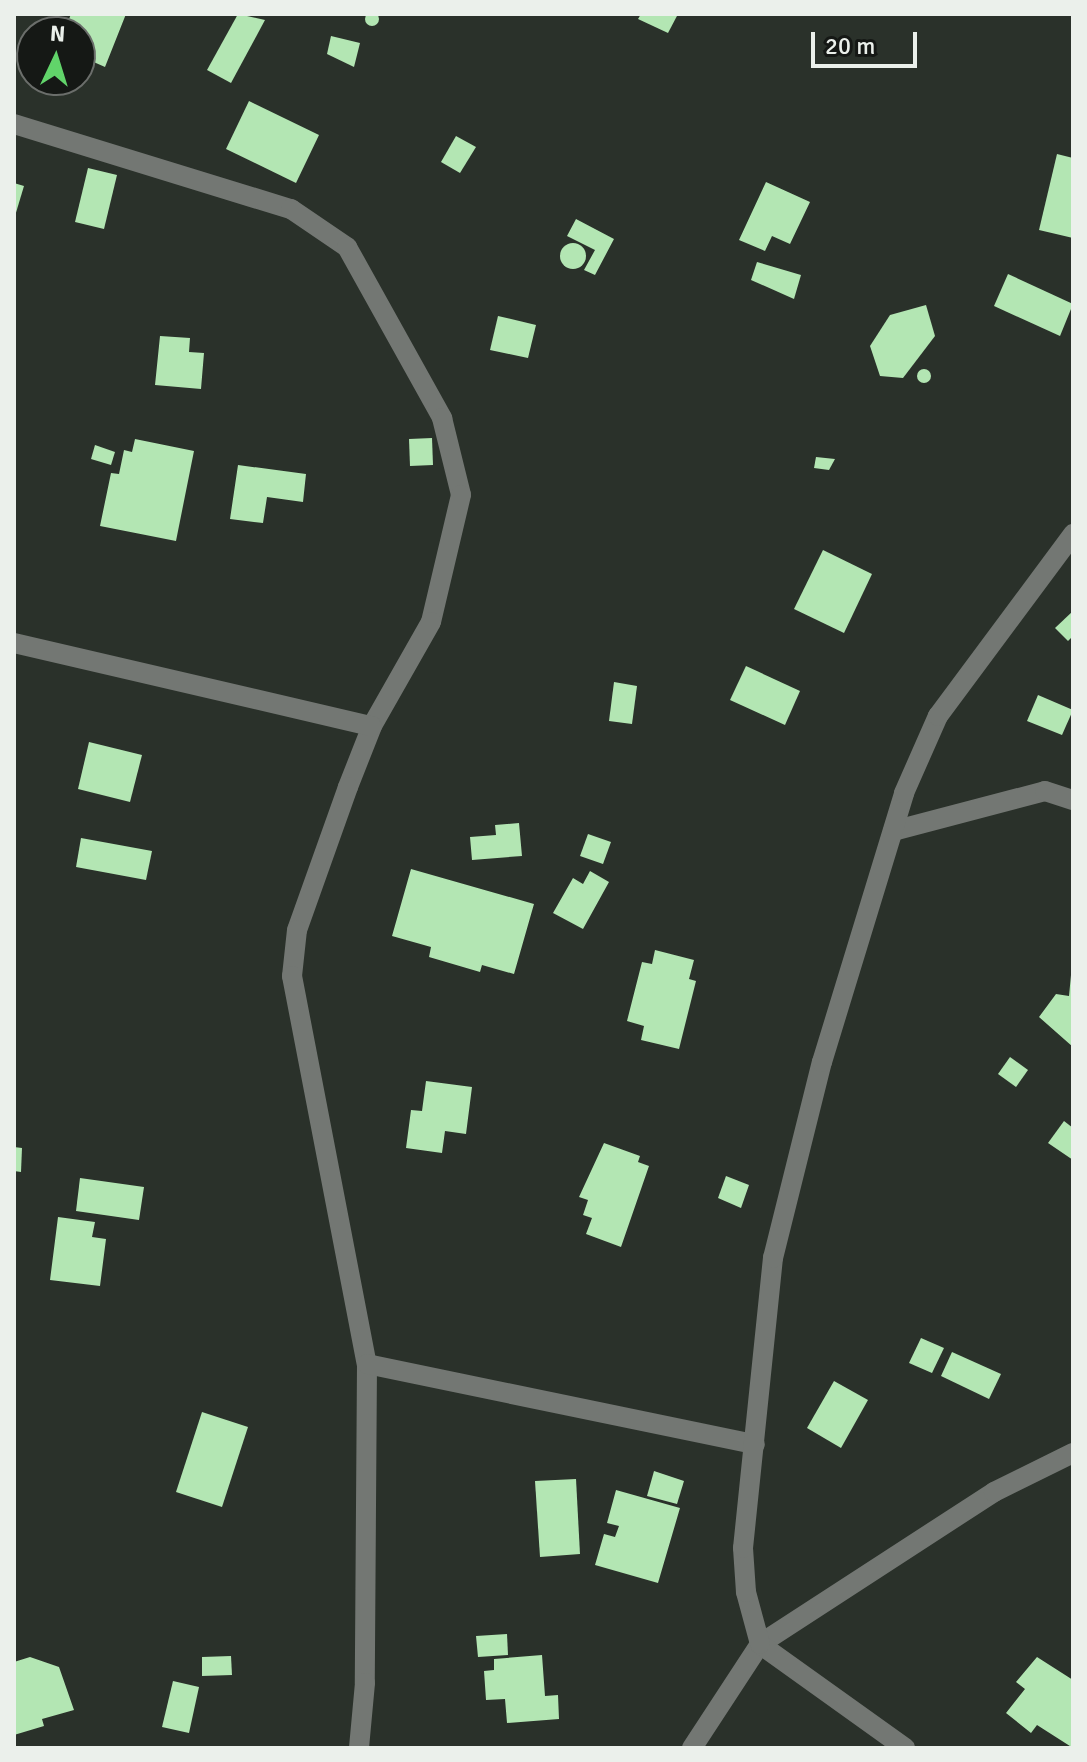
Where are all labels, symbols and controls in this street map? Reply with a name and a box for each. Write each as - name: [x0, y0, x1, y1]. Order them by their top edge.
- north arrow: [16, 16, 96, 96]
- scale bar: [815, 16, 921, 66]
- text: N: [49, 20, 66, 48]
- text: 20 m: [825, 31, 875, 61]

